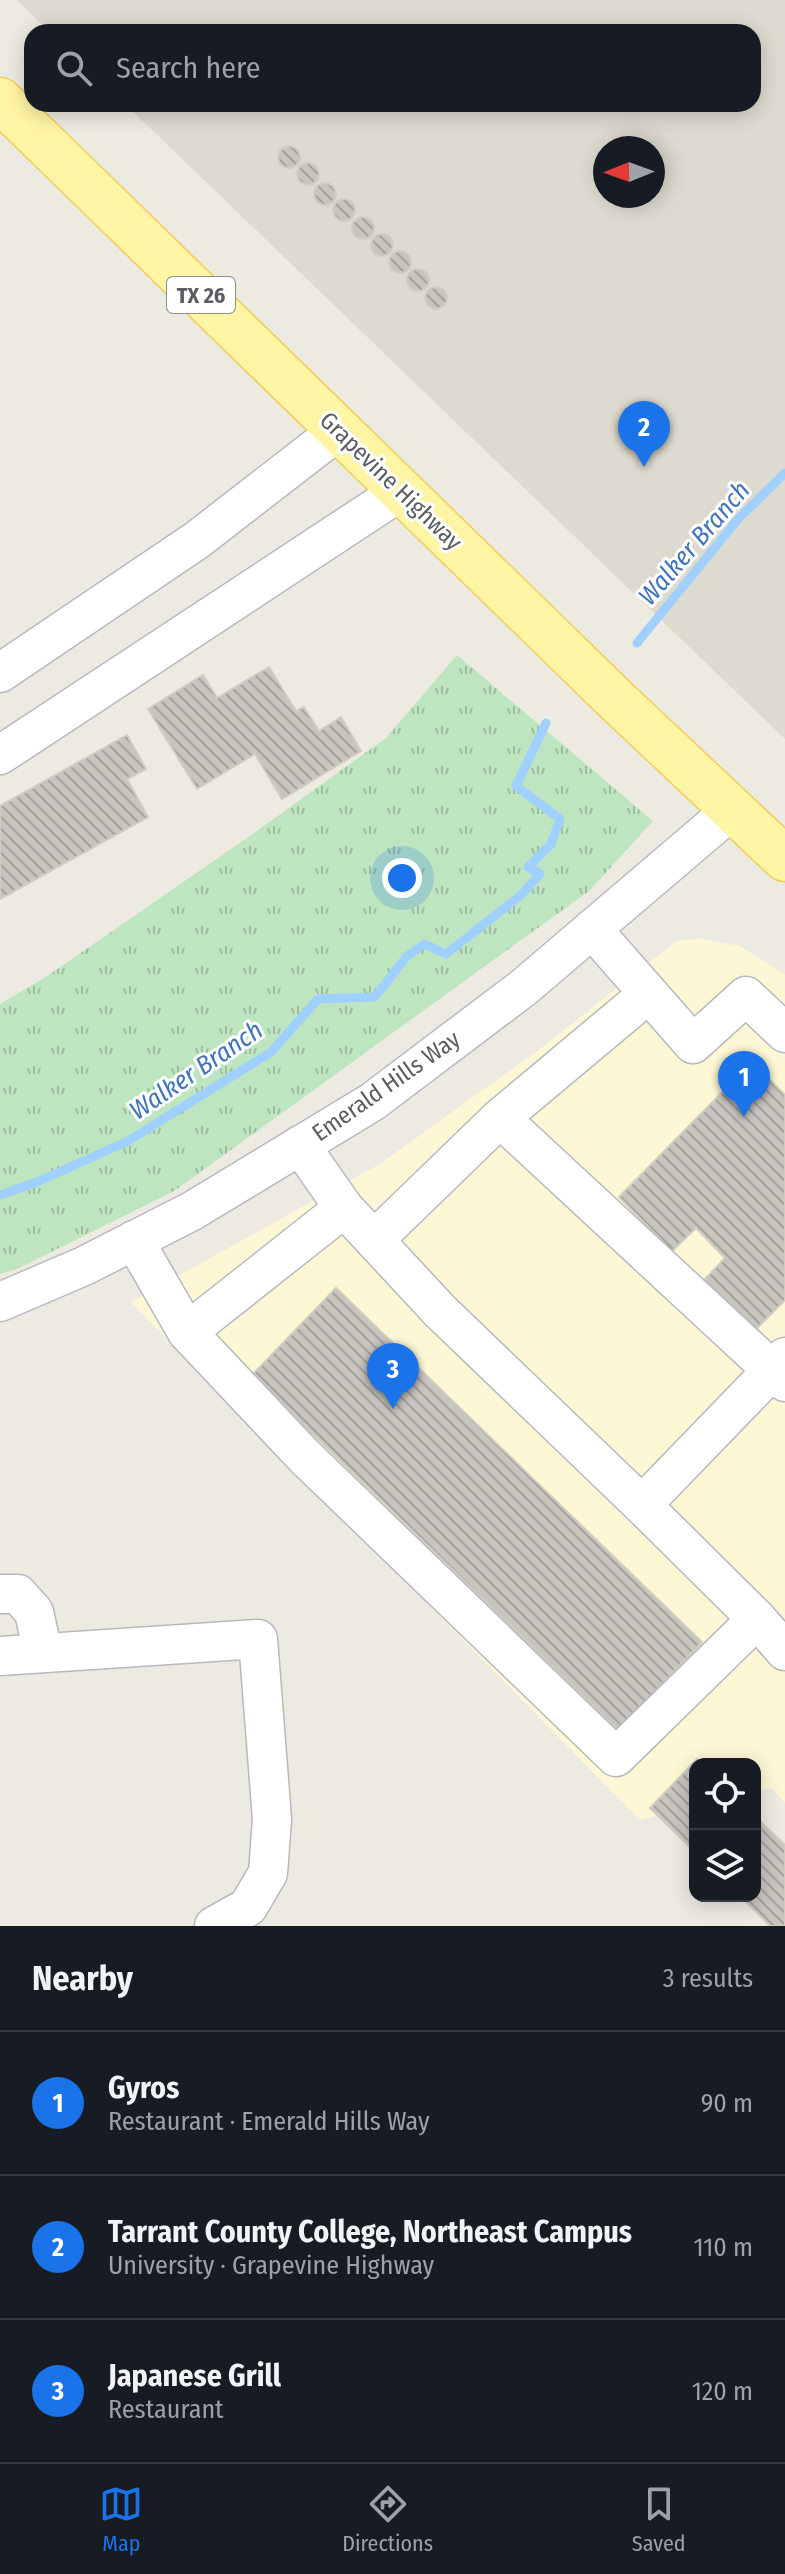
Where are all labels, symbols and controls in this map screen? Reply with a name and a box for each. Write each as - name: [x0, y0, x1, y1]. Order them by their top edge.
- search box: [24, 24, 761, 112]
- icon: search: [52, 46, 96, 90]
- text: Search here: [116, 50, 261, 86]
- north arrow: [593, 136, 665, 208]
- road number: TX 26: [167, 277, 235, 313]
- pin: 2: [618, 401, 670, 467]
- street label: Grapevine Highway: [314, 406, 468, 556]
- water label: Walker Branch: [632, 475, 757, 612]
- your location: [382, 858, 422, 898]
- water label: Walker Branch: [124, 1015, 269, 1126]
- street label: Emerald Hills Way: [307, 1025, 465, 1147]
- pin: 1: [718, 1051, 770, 1117]
- pin: 3: [367, 1343, 419, 1409]
- map controls: [689, 1758, 761, 1902]
- button: locate: [689, 1758, 761, 1830]
- button: layers: [689, 1830, 761, 1902]
- text: Nearby: [32, 1958, 133, 1999]
- text: 3 results: [663, 1963, 753, 1994]
- text: Gyros: [108, 2070, 179, 2106]
- text: 1: [53, 2088, 64, 2119]
- text: 90 m: [701, 2088, 753, 2119]
- text: Restaurant · Emerald Hills Way: [108, 2106, 430, 2137]
- text: Tarrant County College, Northeast Campus: [108, 2214, 632, 2250]
- text: 2: [52, 2232, 64, 2263]
- text: 110 m: [693, 2232, 753, 2263]
- text: University · Grapevine Highway: [108, 2250, 434, 2281]
- text: Japanese Grill: [108, 2358, 281, 2394]
- text: 3: [52, 2376, 64, 2407]
- text: 120 m: [692, 2376, 753, 2407]
- text: Restaurant: [108, 2394, 224, 2425]
- tab: Map: [99, 2482, 143, 2557]
- tab: Directions: [342, 2482, 433, 2557]
- tab: Saved: [632, 2482, 686, 2557]

